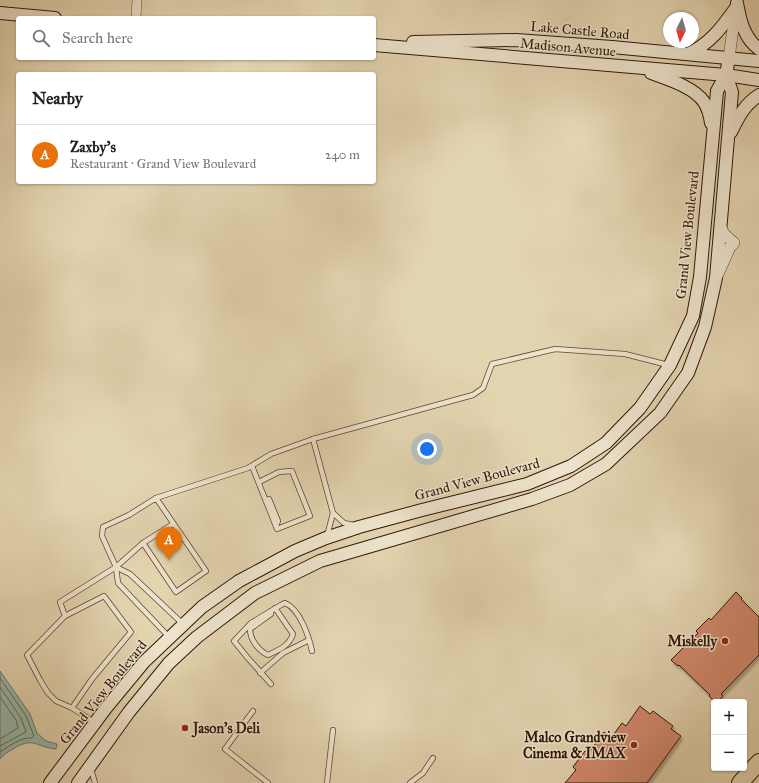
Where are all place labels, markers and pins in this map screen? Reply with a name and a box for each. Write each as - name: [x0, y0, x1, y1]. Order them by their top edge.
- pin: A: [156, 527, 182, 560]
- place label: Miskelly: [668, 633, 718, 651]
- marker: Miskelly: [720, 636, 730, 646]
- place label: Jason's Deli: [191, 720, 260, 738]
- marker: Jason's Deli: [180, 723, 190, 733]
- place label: Malco Grandview Cinema & IMAX: [523, 729, 627, 762]
- marker: Malco Grandview Cinema & IMAX: [629, 740, 639, 750]

